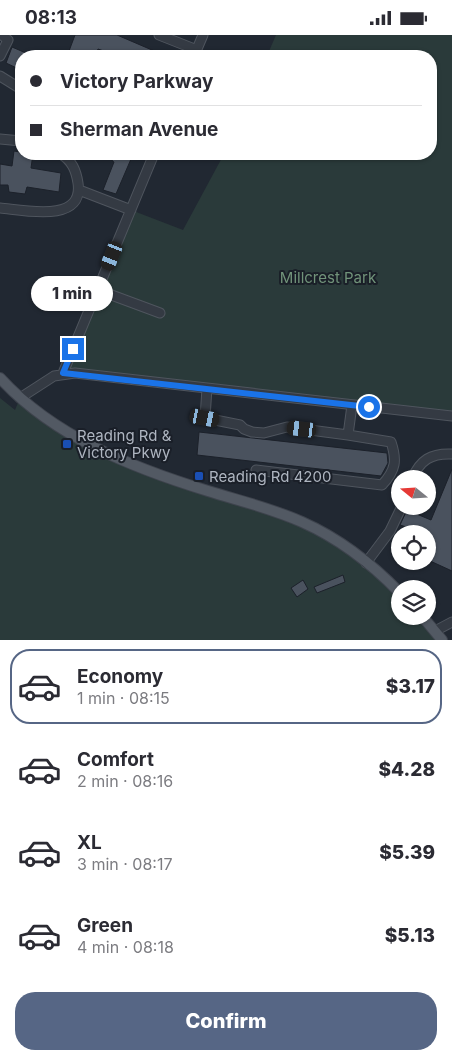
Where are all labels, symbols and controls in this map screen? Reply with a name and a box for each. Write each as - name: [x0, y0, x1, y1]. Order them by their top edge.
- text: 08:13: [25, 6, 77, 29]
- text: Victory Parkway: [60, 70, 213, 93]
- text: Sherman Avenue: [60, 118, 218, 141]
- car: [99, 239, 124, 273]
- park label: Millcrest Park: [280, 268, 377, 287]
- callout: 1 min: [32, 277, 114, 311]
- text: 1 min: [52, 283, 92, 303]
- route end: [62, 338, 84, 360]
- route start: [358, 396, 380, 418]
- car: [188, 408, 221, 428]
- car: [286, 420, 317, 438]
- place label: Reading Rd & Victory Pkwy: [77, 426, 172, 462]
- marker: Reading Rd & Victory Pkwy: [61, 438, 73, 450]
- place label: Reading Rd 4200: [209, 467, 331, 486]
- marker: Reading Rd 4200: [193, 470, 205, 482]
- north arrow: [391, 470, 436, 515]
- map controls: [391, 470, 436, 625]
- button: locate: [391, 525, 436, 570]
- button: layers: [391, 580, 436, 625]
- icon: car: [17, 664, 62, 709]
- text: Economy: [77, 665, 163, 688]
- text: $3.17: [386, 675, 435, 698]
- text: 1 min · 08:15: [77, 688, 170, 708]
- icon: car: [17, 747, 62, 792]
- text: Comfort: [77, 748, 154, 771]
- text: $4.28: [379, 758, 435, 781]
- text: 2 min · 08:16: [77, 771, 173, 791]
- icon: car: [17, 830, 62, 875]
- text: XL: [77, 831, 102, 854]
- text: $5.39: [379, 841, 435, 864]
- text: 3 min · 08:17: [77, 854, 173, 874]
- icon: car: [17, 913, 62, 958]
- text: Green: [77, 914, 133, 937]
- text: $5.13: [385, 924, 435, 947]
- text: 4 min · 08:18: [77, 937, 174, 957]
- button: Confirm: [15, 992, 437, 1050]

